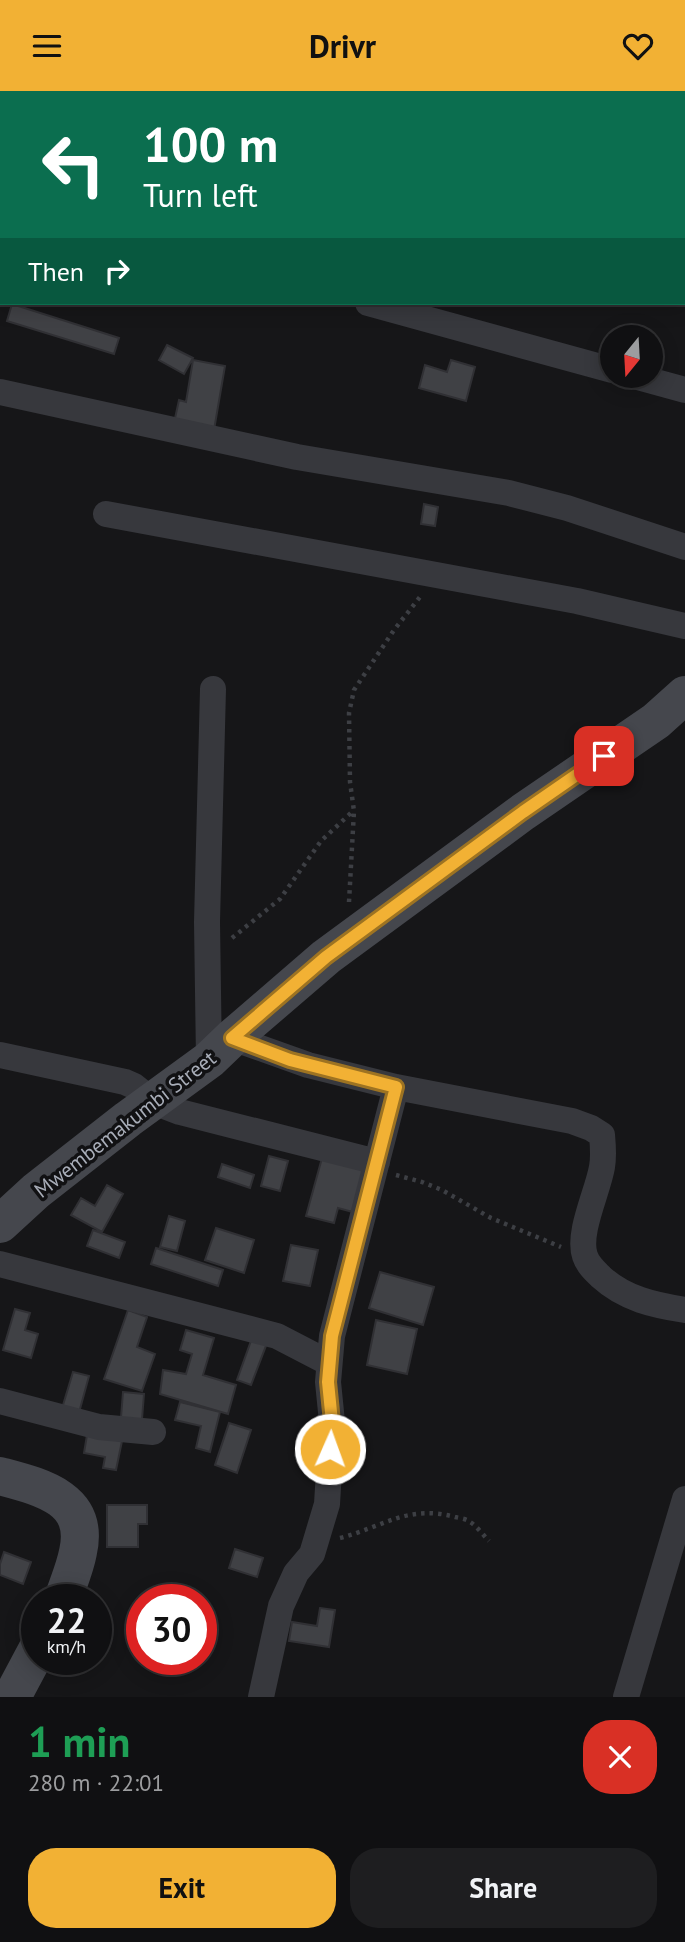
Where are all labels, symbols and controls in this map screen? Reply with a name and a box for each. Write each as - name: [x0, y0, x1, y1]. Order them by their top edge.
- text: Drivr: [309, 25, 376, 67]
- icon: menu: [28, 27, 66, 65]
- icon: heart: [619, 27, 657, 65]
- text: 100 m: [143, 112, 278, 176]
- icon: left: [28, 119, 119, 210]
- text: Turn left: [143, 174, 258, 216]
- icon: right: [98, 252, 136, 290]
- text: Then: [28, 255, 84, 288]
- north arrow: [600, 325, 663, 389]
- map controls: [600, 325, 663, 388]
- pin: [574, 726, 634, 786]
- icon: arrive: [585, 737, 623, 775]
- street label: Mwembemakumbi Street: [29, 1045, 221, 1203]
- position arrow: [293, 1412, 367, 1486]
- speed limit sign: 30: [126, 1584, 217, 1675]
- text: 22: [47, 1597, 86, 1643]
- text: km/h: [47, 1635, 86, 1658]
- text: 1 min: [28, 1714, 130, 1769]
- button: close: [583, 1720, 657, 1794]
- text: 280 m · 22:01: [28, 1768, 164, 1797]
- button: Exit: [28, 1848, 336, 1928]
- button: Share: [350, 1848, 657, 1928]

